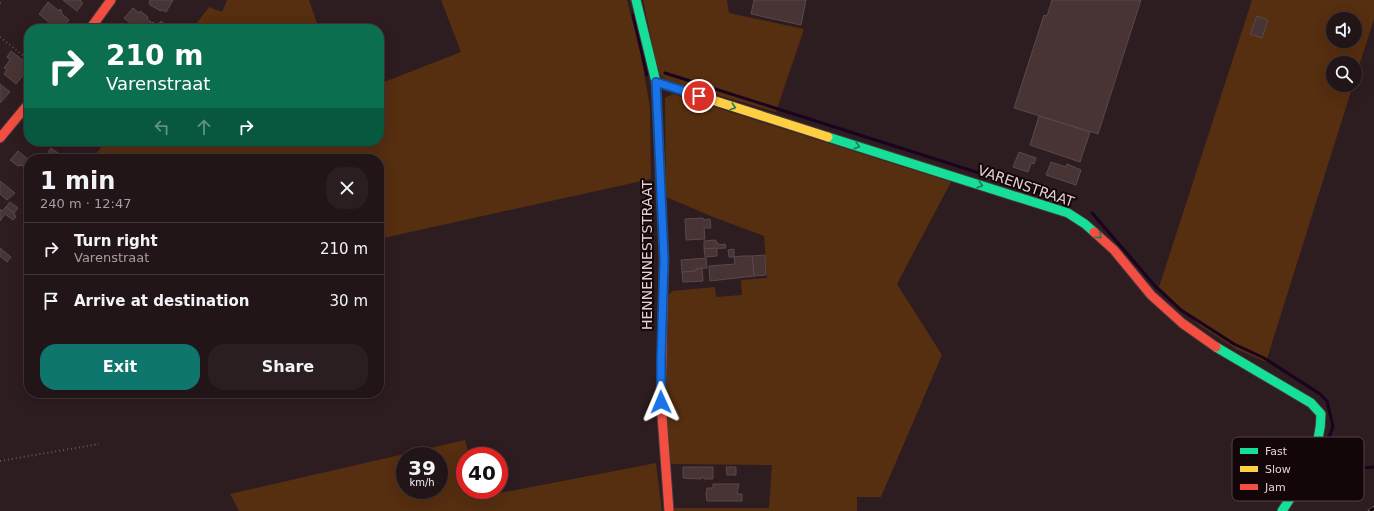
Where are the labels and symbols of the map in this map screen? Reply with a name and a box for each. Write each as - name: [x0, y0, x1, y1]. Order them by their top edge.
- pin: [682, 79, 716, 113]
- one-way arrow: [729, 102, 736, 111]
- one-way arrow: [853, 141, 860, 150]
- street label: VARENSTRAAT: [976, 162, 1077, 210]
- street label: HENNENNESTSTRAAT: [639, 180, 655, 330]
- one-way arrow: [977, 181, 984, 189]
- one-way arrow: [1094, 231, 1101, 238]
- position arrow: [640, 381, 682, 423]
- legend: [1232, 437, 1364, 501]
- text: Fast: [1265, 445, 1288, 458]
- speed limit sign: 40: [456, 447, 508, 499]
- text: Slow: [1265, 463, 1291, 476]
- text: Jam: [1264, 481, 1286, 494]

